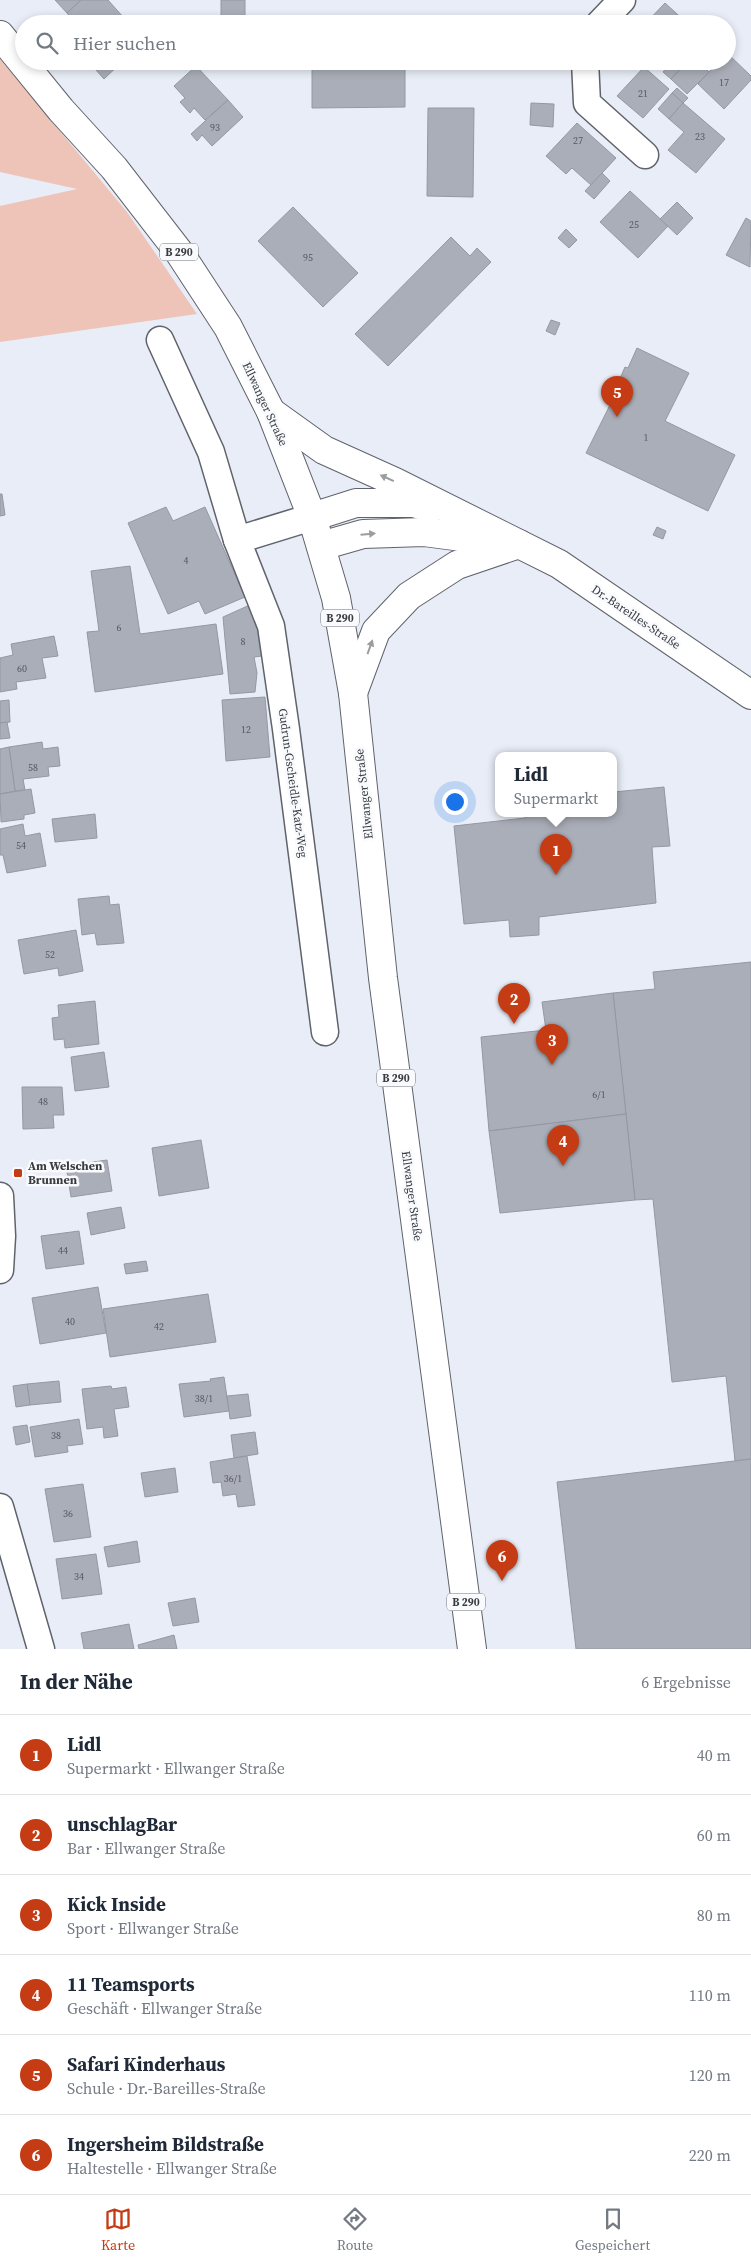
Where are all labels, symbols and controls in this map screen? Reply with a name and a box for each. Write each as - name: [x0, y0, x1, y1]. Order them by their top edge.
- search box: [15, 15, 736, 70]
- icon: search: [33, 29, 61, 57]
- text: Hier suchen: [73, 30, 177, 56]
- house number: 17: [719, 76, 729, 89]
- house number: 21: [638, 87, 648, 100]
- house number: 93: [210, 121, 220, 134]
- house number: 23: [695, 130, 705, 143]
- house number: 27: [573, 134, 583, 147]
- house number: 25: [629, 218, 639, 231]
- road number: B 290: [160, 243, 198, 260]
- house number: 95: [303, 251, 313, 264]
- street label: Ellwanger Straße: [239, 359, 291, 449]
- pin: 5: [601, 376, 633, 417]
- house number: 1: [644, 431, 649, 444]
- one-way arrow: [380, 474, 394, 482]
- one-way arrow: [360, 530, 376, 538]
- house number: 4: [184, 554, 189, 567]
- street label: Dr.-Bareilles-Straße: [588, 581, 684, 653]
- road number: B 290: [321, 610, 359, 626]
- house number: 6: [117, 621, 122, 634]
- house number: 8: [241, 635, 246, 648]
- one-way arrow: [366, 639, 374, 654]
- house number: 60: [17, 662, 27, 675]
- street label: Gudrun-Gscheidle-Katz-Weg: [275, 707, 311, 859]
- house number: 12: [241, 723, 251, 736]
- street label: Ellwanger Straße: [351, 748, 377, 840]
- popup: [495, 752, 617, 817]
- house number: 58: [28, 761, 38, 774]
- text: Lidl: [514, 761, 548, 787]
- text: Supermarkt: [514, 787, 598, 809]
- your location: [442, 789, 468, 815]
- pin: 1: [540, 834, 572, 875]
- house number: 54: [16, 839, 26, 852]
- house number: 52: [45, 948, 55, 961]
- pin: 2: [498, 983, 530, 1024]
- pin: 3: [536, 1024, 568, 1065]
- road number: B 290: [377, 1070, 415, 1086]
- house number: 6/1: [592, 1088, 606, 1101]
- house number: 48: [38, 1095, 48, 1108]
- pin: 4: [547, 1125, 579, 1166]
- street label: Ellwanger Straße: [398, 1150, 426, 1242]
- place label: Am Welschen Brunnen: [28, 1158, 103, 1188]
- marker: Am Welschen Brunnen: [12, 1167, 24, 1179]
- house number: 44: [58, 1244, 68, 1257]
- house number: 40: [65, 1315, 75, 1328]
- house number: 42: [154, 1320, 164, 1333]
- house number: 38/1: [195, 1392, 213, 1405]
- house number: 38: [51, 1429, 61, 1442]
- house number: 36/1: [224, 1472, 242, 1485]
- house number: 36: [63, 1507, 73, 1520]
- pin: 6: [486, 1540, 518, 1581]
- house number: 34: [74, 1570, 84, 1583]
- road number: B 290: [447, 1594, 485, 1610]
- text: In der Nähe: [20, 1667, 133, 1696]
- text: 6 Ergebnisse: [641, 1671, 731, 1693]
- text: Lidl: [67, 1731, 101, 1757]
- text: 1: [32, 1744, 40, 1766]
- text: 40 m: [697, 1744, 731, 1766]
- text: Supermarkt · Ellwanger Straße: [67, 1757, 285, 1779]
- text: unschlagBar: [67, 1811, 177, 1837]
- text: 2: [32, 1824, 40, 1846]
- text: 60 m: [697, 1824, 731, 1846]
- text: Bar · Ellwanger Straße: [67, 1837, 225, 1859]
- text: Kick Inside: [67, 1891, 166, 1917]
- text: 3: [32, 1904, 40, 1926]
- text: 80 m: [697, 1904, 731, 1926]
- text: Sport · Ellwanger Straße: [67, 1917, 239, 1939]
- text: 11 Teamsports: [67, 1971, 195, 1997]
- text: 4: [32, 1984, 40, 2006]
- text: 110 m: [689, 1984, 731, 2006]
- text: Geschäft · Ellwanger Straße: [67, 1997, 262, 2019]
- text: Safari Kinderhaus: [67, 2051, 225, 2077]
- text: 5: [32, 2064, 40, 2086]
- text: 120 m: [689, 2064, 731, 2086]
- text: Schule · Dr.-Bareilles-Straße: [67, 2077, 266, 2099]
- text: Ingersheim Bildstraße: [67, 2131, 264, 2157]
- text: 6: [32, 2144, 40, 2166]
- text: 220 m: [689, 2144, 731, 2166]
- text: Haltestelle · Ellwanger Straße: [67, 2157, 277, 2179]
- tab: Karte: [101, 2205, 135, 2255]
- tab: Route: [337, 2205, 373, 2255]
- tab: Gespeichert: [575, 2205, 650, 2255]

